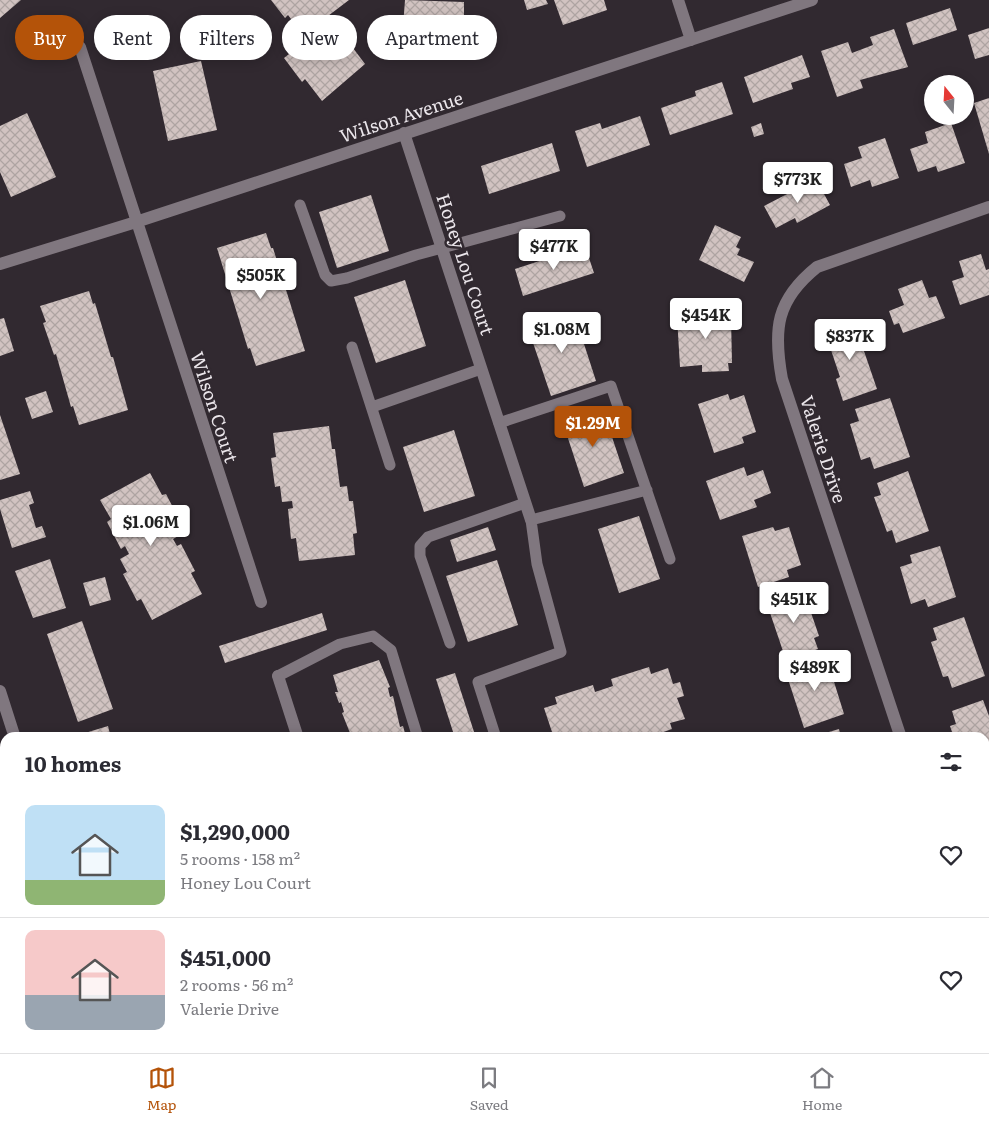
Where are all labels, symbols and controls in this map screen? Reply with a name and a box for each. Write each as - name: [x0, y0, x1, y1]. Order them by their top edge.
- chip: Buy: [15, 15, 84, 60]
- chip: Rent: [94, 15, 170, 60]
- chip: Filters: [180, 15, 272, 60]
- chip: New: [282, 15, 357, 60]
- chip: Apartment: [367, 15, 497, 60]
- north arrow: [924, 75, 974, 125]
- map controls: [924, 75, 974, 125]
- street label: Wilson Avenue: [336, 83, 466, 149]
- pin: $773K: [763, 162, 833, 204]
- text: $773K: [774, 166, 822, 190]
- street label: Honey Lou Court: [430, 190, 502, 339]
- pin: $477K: [519, 228, 589, 271]
- text: $477K: [530, 233, 578, 257]
- pin: $505K: [226, 258, 296, 300]
- text: $505K: [236, 262, 286, 286]
- pin: $454K: [671, 298, 741, 340]
- text: $454K: [681, 302, 731, 326]
- pin: $1.08M: [521, 312, 603, 354]
- text: $1.08M: [534, 316, 590, 340]
- pin: $837K: [815, 318, 885, 361]
- text: $837K: [826, 323, 874, 347]
- street label: Wilson Court: [184, 348, 246, 467]
- street label: Valerie Drive: [794, 392, 854, 506]
- pin: $1.29M: [552, 406, 634, 448]
- text: $1.29M: [565, 410, 621, 434]
- pin: $1.06M: [110, 504, 192, 547]
- text: $1.06M: [123, 509, 179, 533]
- pin: $451K: [759, 582, 829, 624]
- text: $451K: [770, 586, 818, 610]
- pin: $489K: [780, 650, 850, 692]
- text: $489K: [790, 654, 840, 678]
- text: 10 homes: [25, 747, 121, 778]
- icon: filters: [937, 748, 965, 776]
- text: $1,290,000: [180, 815, 290, 846]
- icon: home: [65, 825, 125, 885]
- icon: heart: [937, 841, 965, 869]
- text: 5 rooms · 158 m²: [180, 846, 300, 870]
- text: Honey Lou Court: [180, 870, 311, 894]
- text: $451,000: [180, 941, 271, 972]
- icon: home: [65, 950, 125, 1010]
- icon: heart: [937, 966, 965, 994]
- text: 2 rooms · 56 m²: [180, 972, 293, 996]
- text: Valerie Drive: [180, 996, 279, 1020]
- tab: Map: [147, 1064, 176, 1114]
- tab: Saved: [470, 1064, 509, 1114]
- tab: Home: [802, 1064, 842, 1114]

